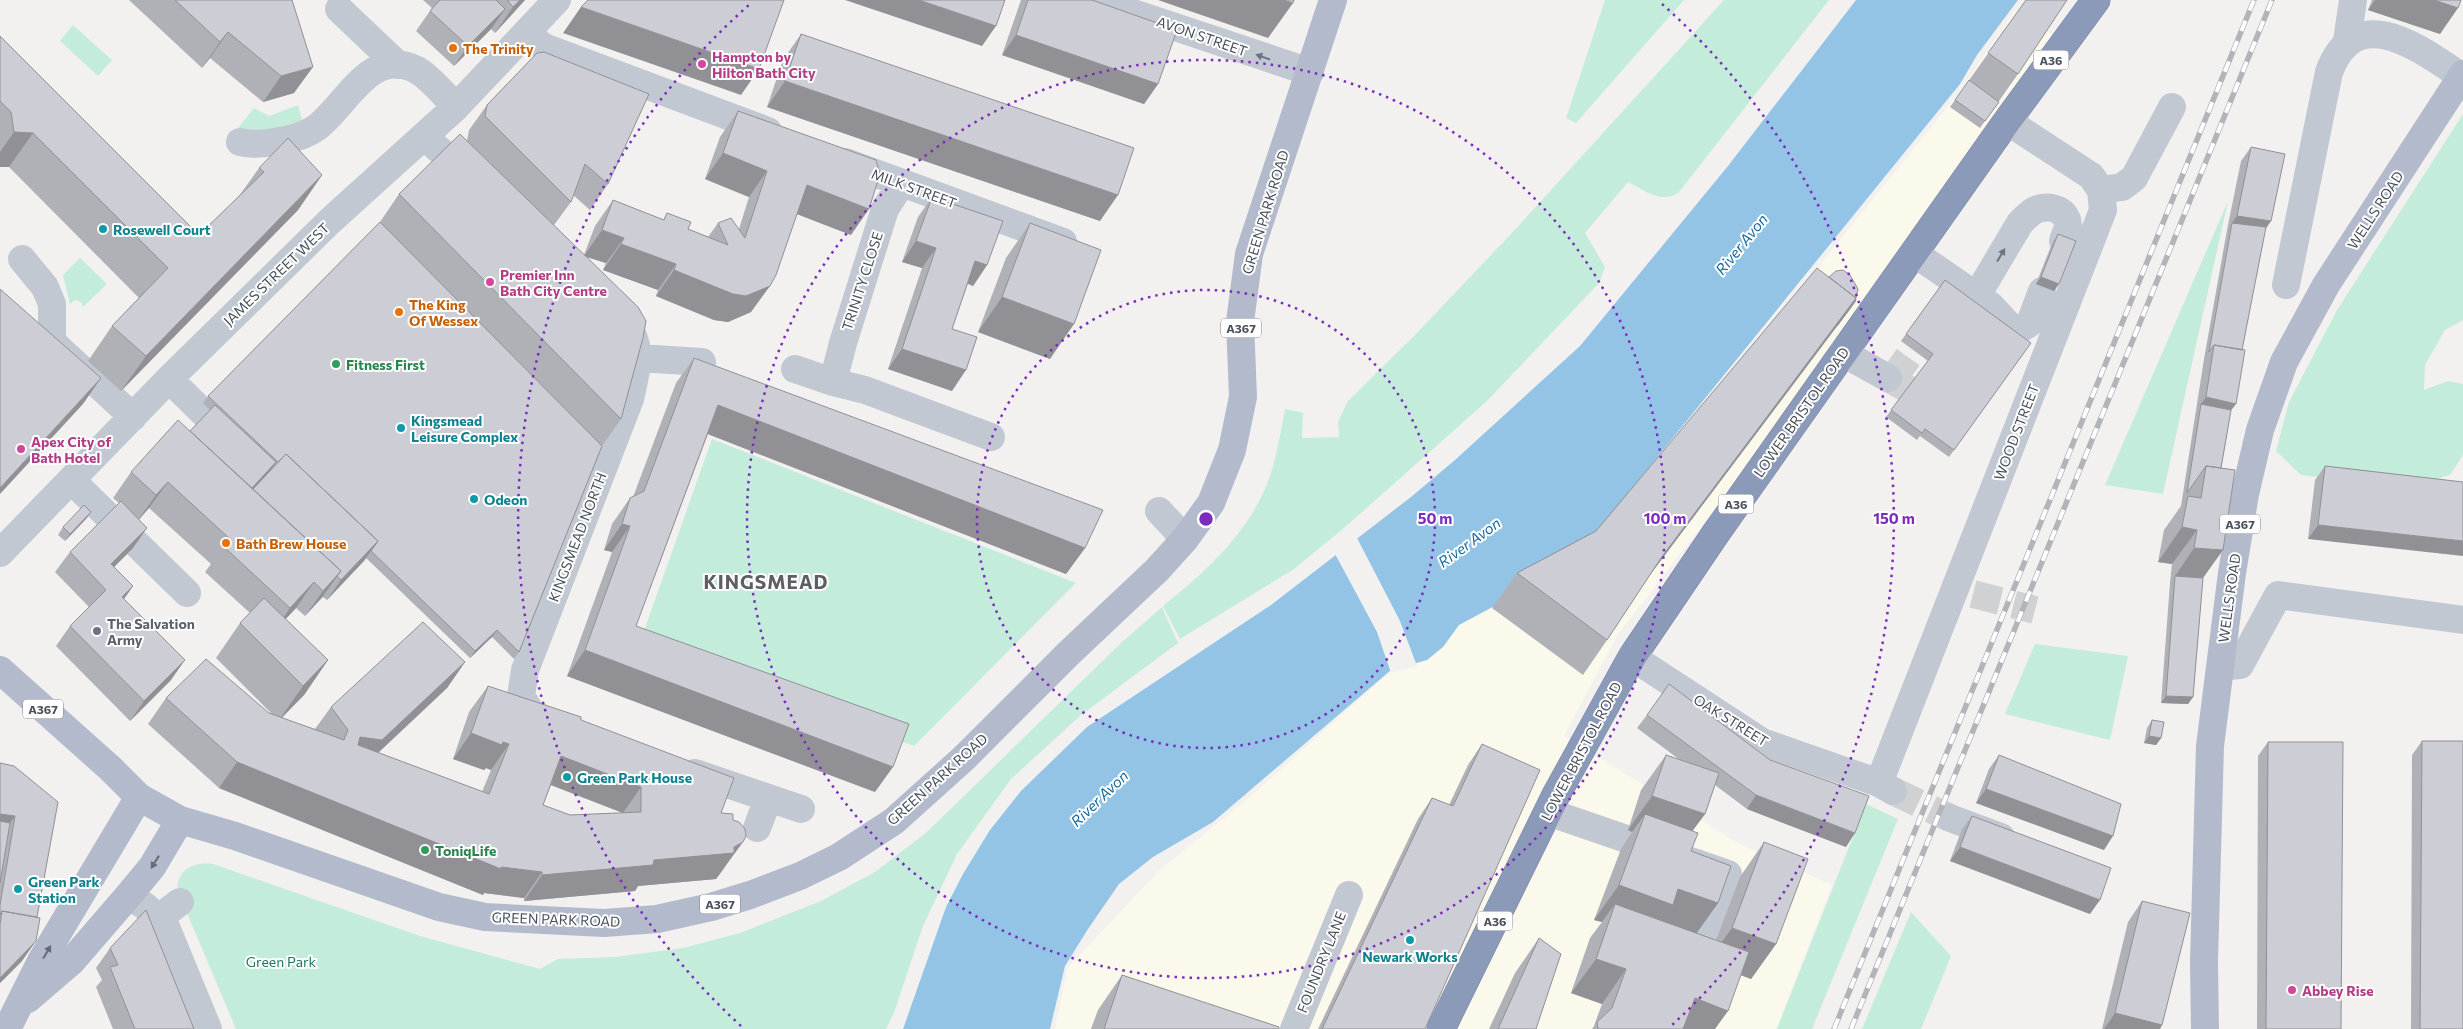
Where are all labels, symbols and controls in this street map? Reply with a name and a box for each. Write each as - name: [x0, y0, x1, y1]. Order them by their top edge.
- street label: AVON STREET: [1155, 13, 1250, 59]
- place label: The Trinity: [463, 40, 534, 57]
- marker: The Trinity: [447, 42, 459, 54]
- place label: Hampton by Hilton Bath City: [712, 48, 816, 81]
- road number: A36: [2034, 50, 2068, 70]
- one-way arrow: [1256, 53, 1271, 60]
- marker: Hampton by Hilton Bath City: [696, 58, 708, 70]
- street label: GREEN PARK ROAD: [1238, 148, 1292, 276]
- street label: MILK STREET: [869, 165, 959, 211]
- street label: WELLS ROAD: [2343, 168, 2407, 252]
- water label: River Avon: [1711, 210, 1771, 278]
- street label: JAMES STREET WEST: [220, 219, 332, 329]
- place label: Rosewell Court: [113, 221, 211, 238]
- marker: Rosewell Court: [97, 223, 109, 235]
- street label: TRINITY CLOSE: [838, 229, 886, 333]
- one-way arrow: [1996, 248, 2005, 261]
- place label: Premier Inn Bath City Centre: [500, 266, 607, 299]
- marker: Premier Inn Bath City Centre: [484, 276, 496, 288]
- place label: The King Of Wessex: [409, 296, 478, 329]
- marker: The King Of Wessex: [393, 306, 405, 318]
- road number: A367: [1221, 318, 1261, 338]
- street label: LOWER BRISTOL ROAD: [1750, 344, 1852, 480]
- place label: Fitness First: [346, 356, 425, 373]
- marker: Fitness First: [330, 358, 342, 370]
- street label: WOOD STREET: [1990, 381, 2042, 483]
- place label: Kingsmead Leisure Complex: [411, 412, 518, 445]
- marker: Kingsmead Leisure Complex: [395, 422, 407, 434]
- place label: Apex City of Bath Hotel: [31, 433, 111, 466]
- marker: Apex City of Bath Hotel: [15, 443, 27, 455]
- street label: KINGSMEAD NORTH: [544, 470, 610, 604]
- place label: Odeon: [484, 491, 527, 508]
- marker: Odeon: [468, 493, 480, 505]
- road number: A36: [1718, 494, 1754, 514]
- text: 50 m: [1418, 509, 1452, 527]
- text: 100 m: [1644, 509, 1686, 527]
- text: 150 m: [1873, 509, 1915, 527]
- centre of rings: [1197, 510, 1215, 528]
- water label: River Avon: [1434, 513, 1504, 571]
- road number: A367: [2220, 514, 2260, 534]
- place label: Bath Brew House: [236, 535, 346, 552]
- marker: Bath Brew House: [220, 537, 232, 549]
- street label: WELLS ROAD: [2214, 552, 2244, 644]
- district label: KINGSMEAD: [704, 570, 829, 593]
- place label: The Salvation Army: [107, 615, 195, 648]
- marker: The Salvation Army: [91, 625, 103, 637]
- street label: LOWER BRISTOL ROAD: [1537, 679, 1625, 823]
- street label: OAK STREET: [1691, 690, 1771, 750]
- road number: A367: [23, 700, 63, 719]
- street label: GREEN PARK ROAD: [883, 730, 991, 828]
- water label: River Avon: [1067, 766, 1131, 830]
- place label: Green Park House: [577, 769, 692, 786]
- marker: Green Park House: [561, 771, 573, 783]
- place label: ToniqLife: [435, 842, 497, 859]
- marker: ToniqLife: [419, 844, 431, 856]
- one-way arrow: [150, 855, 159, 868]
- place label: Green Park Station: [28, 873, 100, 906]
- marker: Green Park Station: [12, 883, 24, 895]
- road number: A367: [700, 894, 740, 914]
- street label: GREEN PARK ROAD: [491, 908, 621, 930]
- street label: FOUNDRY LANE: [1293, 909, 1349, 1015]
- road number: A36: [1478, 911, 1512, 930]
- marker: Newark Works: [1404, 934, 1416, 946]
- one-way arrow: [42, 945, 51, 958]
- place label: Newark Works: [1362, 948, 1458, 965]
- park label: Green Park: [246, 953, 317, 970]
- place label: Abbey Rise: [2302, 982, 2374, 999]
- marker: Abbey Rise: [2286, 984, 2298, 996]

